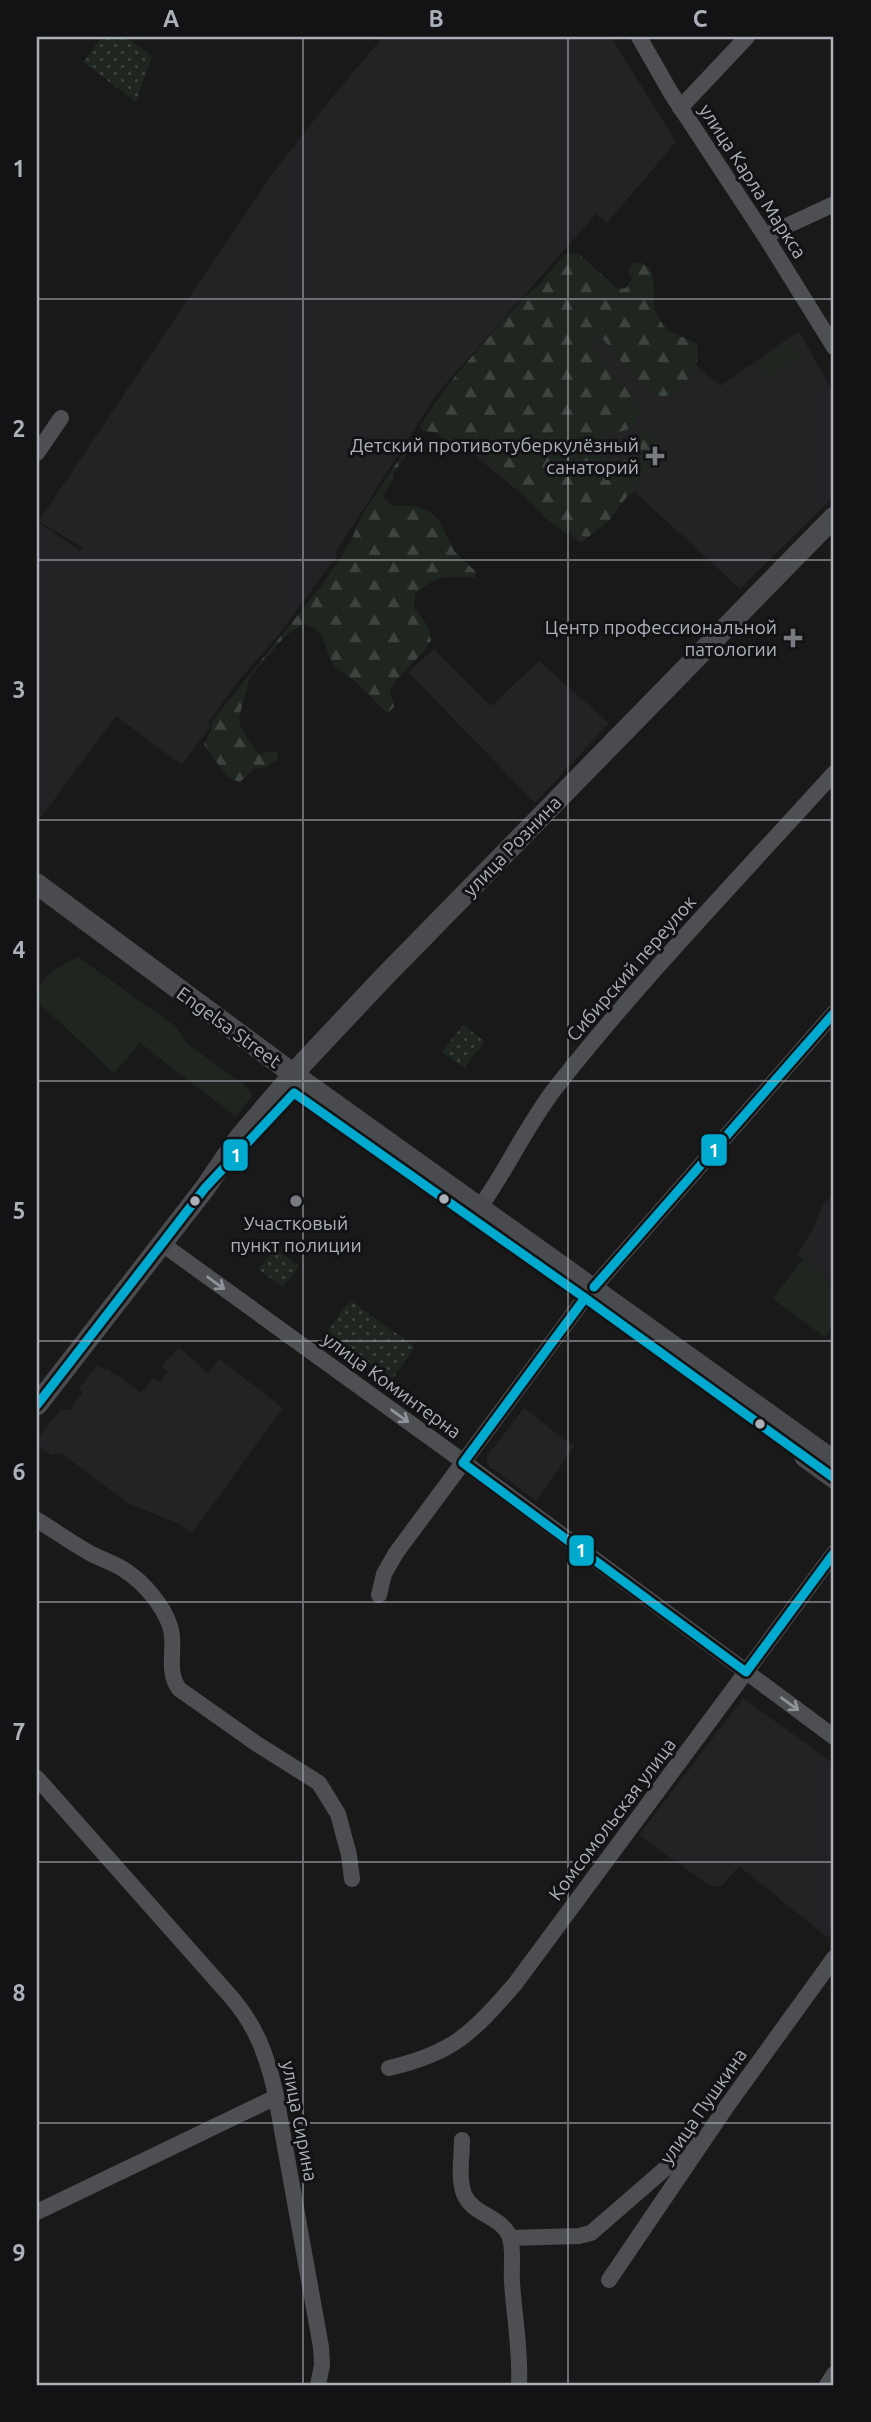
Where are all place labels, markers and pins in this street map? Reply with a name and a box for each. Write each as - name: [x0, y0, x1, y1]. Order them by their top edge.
- place label: Детский противотуберкулёзный санаторий: [350, 434, 639, 478]
- marker: Детский противотуберкулёзный санаторий: [645, 446, 665, 466]
- place label: Центр профессиональной патологии: [545, 616, 777, 660]
- marker: Центр профессиональной патологии: [783, 628, 803, 648]
- unlabelled marker: [437, 1192, 451, 1206]
- marker: Участковый пункт полиции: [288, 1193, 304, 1209]
- unlabelled marker: [188, 1194, 202, 1208]
- place label: Участковый пункт полиции: [230, 1212, 362, 1256]
- unlabelled marker: [753, 1417, 767, 1431]

